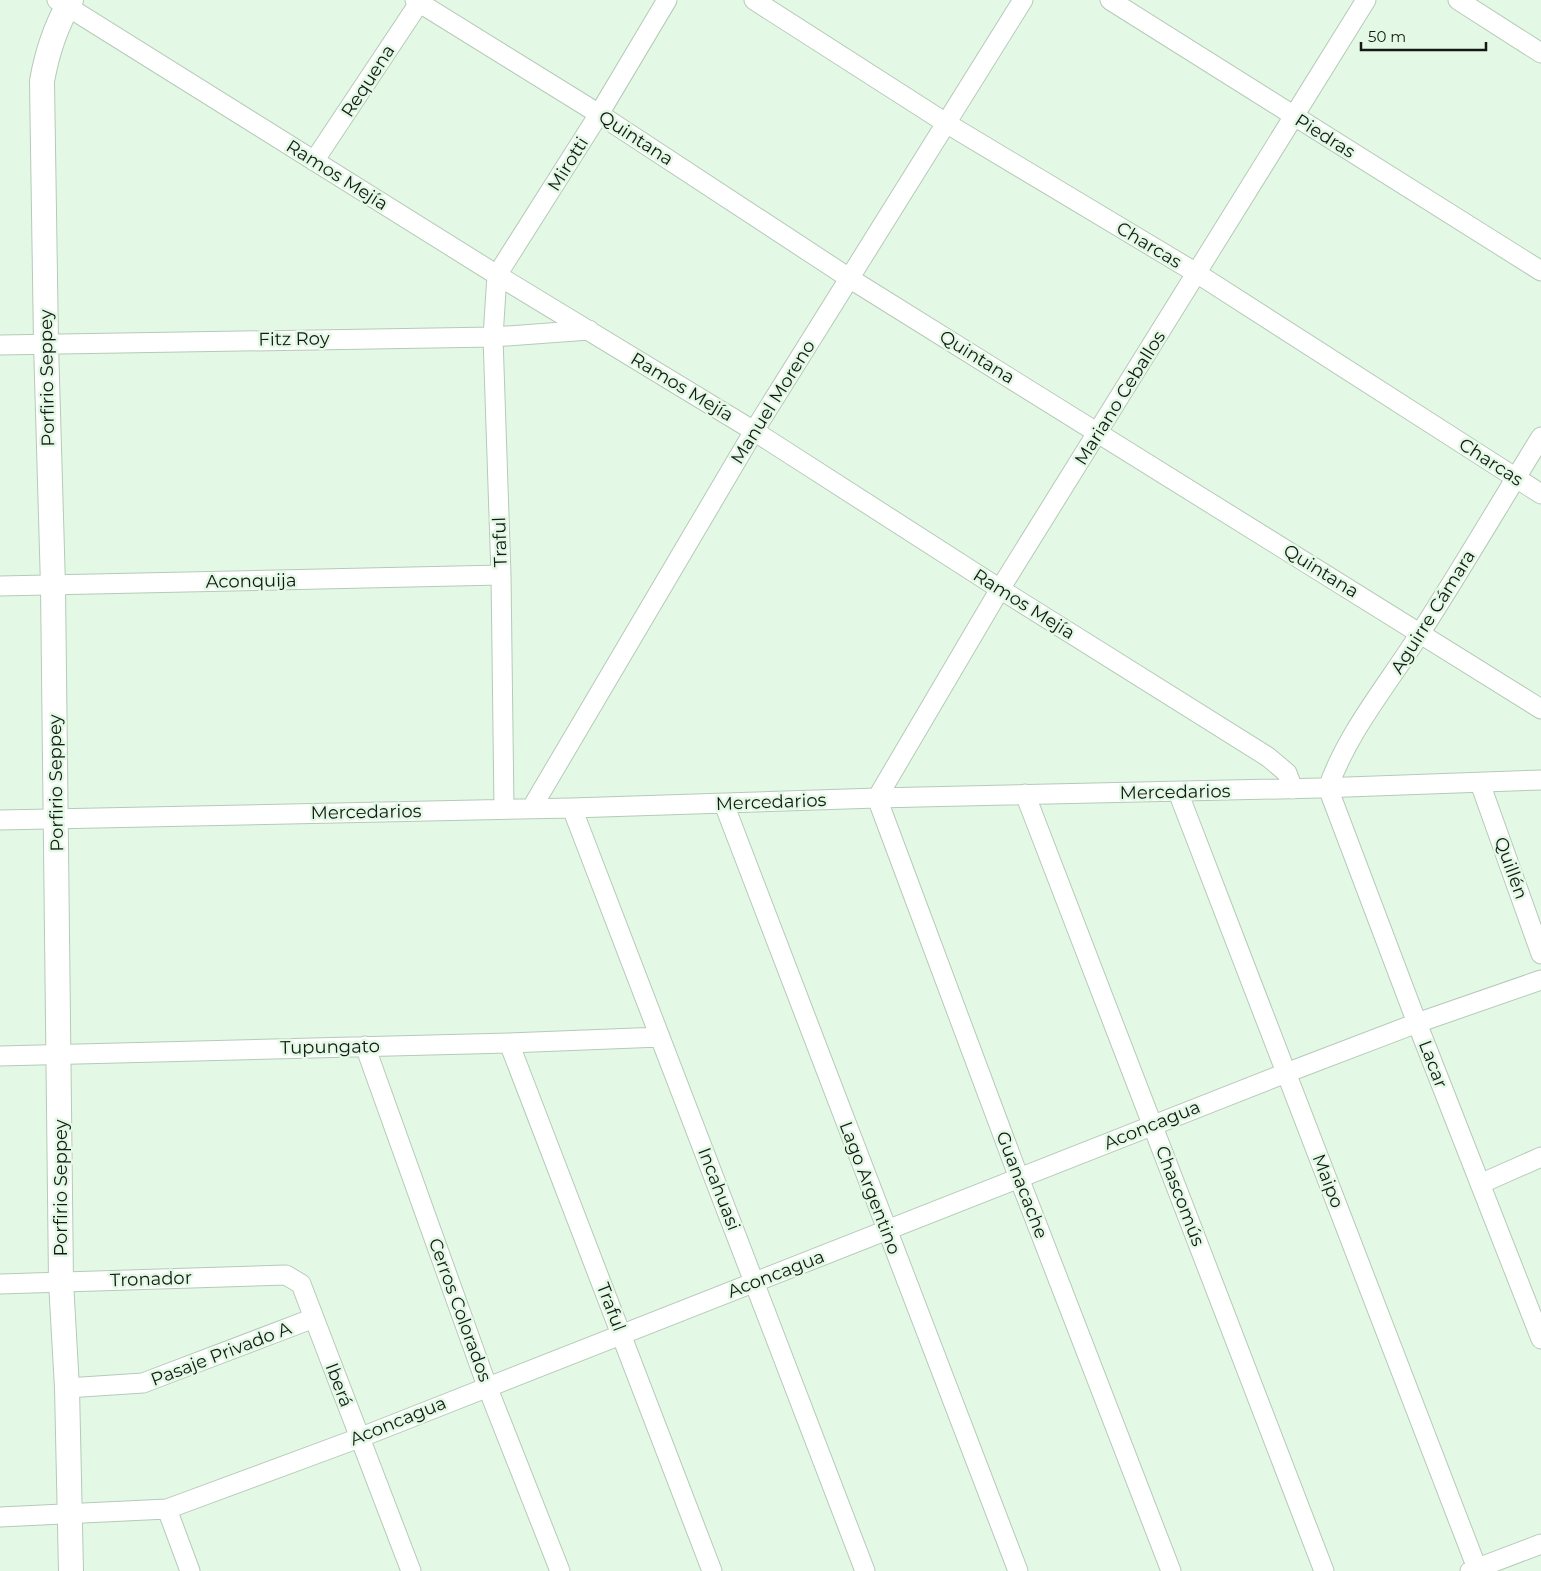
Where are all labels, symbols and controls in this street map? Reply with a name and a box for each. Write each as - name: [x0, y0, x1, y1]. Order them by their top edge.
- scale bar: [1361, 20, 1486, 52]
- text: 50 m: [1368, 27, 1406, 46]
- street label: Requena: [336, 41, 400, 121]
- street label: Quintana: [595, 106, 677, 170]
- street label: Piedras: [1291, 109, 1359, 163]
- street label: Mirotti: [543, 133, 593, 195]
- street label: Ramos Mejía: [282, 135, 392, 215]
- street label: Charcas: [1112, 217, 1186, 273]
- street label: Porfirio Seppey: [35, 309, 59, 447]
- street label: Quintana: [935, 325, 1019, 389]
- street label: Fitz Roy: [258, 327, 330, 351]
- street label: Mariano Ceballos: [1070, 327, 1170, 469]
- street label: Manuel Moreno: [726, 336, 820, 468]
- street label: Ramos Mejía: [627, 348, 737, 426]
- street label: Charcas: [1455, 433, 1527, 491]
- street label: Traful: [488, 517, 512, 567]
- street label: Quintana: [1279, 539, 1363, 603]
- street label: Aguirre Cámara: [1386, 546, 1480, 678]
- street label: Ramos Mejía: [969, 564, 1079, 644]
- street label: Aconquija: [205, 569, 297, 593]
- street label: Porfirio Seppey: [44, 714, 68, 852]
- street label: Mercedarios: [1119, 780, 1231, 804]
- street label: Mercedarios: [715, 789, 827, 815]
- street label: Mercedarios: [310, 800, 422, 824]
- street label: Quillén: [1490, 834, 1532, 902]
- street label: Tupungato: [280, 1035, 380, 1059]
- street label: Lacar: [1414, 1037, 1452, 1091]
- street label: Aconcagua: [1101, 1096, 1203, 1154]
- street label: Porfirio Seppey: [50, 1119, 72, 1257]
- street label: Lago Argentino: [835, 1119, 905, 1257]
- street label: Guanacache: [991, 1128, 1053, 1242]
- street label: Chascomús: [1151, 1143, 1209, 1249]
- street label: Incahuasi: [693, 1145, 745, 1233]
- street label: Maipo: [1308, 1151, 1348, 1211]
- street label: Cerros Colorados: [424, 1235, 496, 1385]
- street label: Aconcagua: [724, 1245, 828, 1303]
- street label: Tronador: [110, 1267, 192, 1291]
- street label: Traful: [592, 1280, 630, 1334]
- street label: Pasaje Privado A: [148, 1317, 294, 1391]
- street label: Iberá: [321, 1360, 357, 1410]
- street label: Aconcagua: [347, 1392, 449, 1450]

